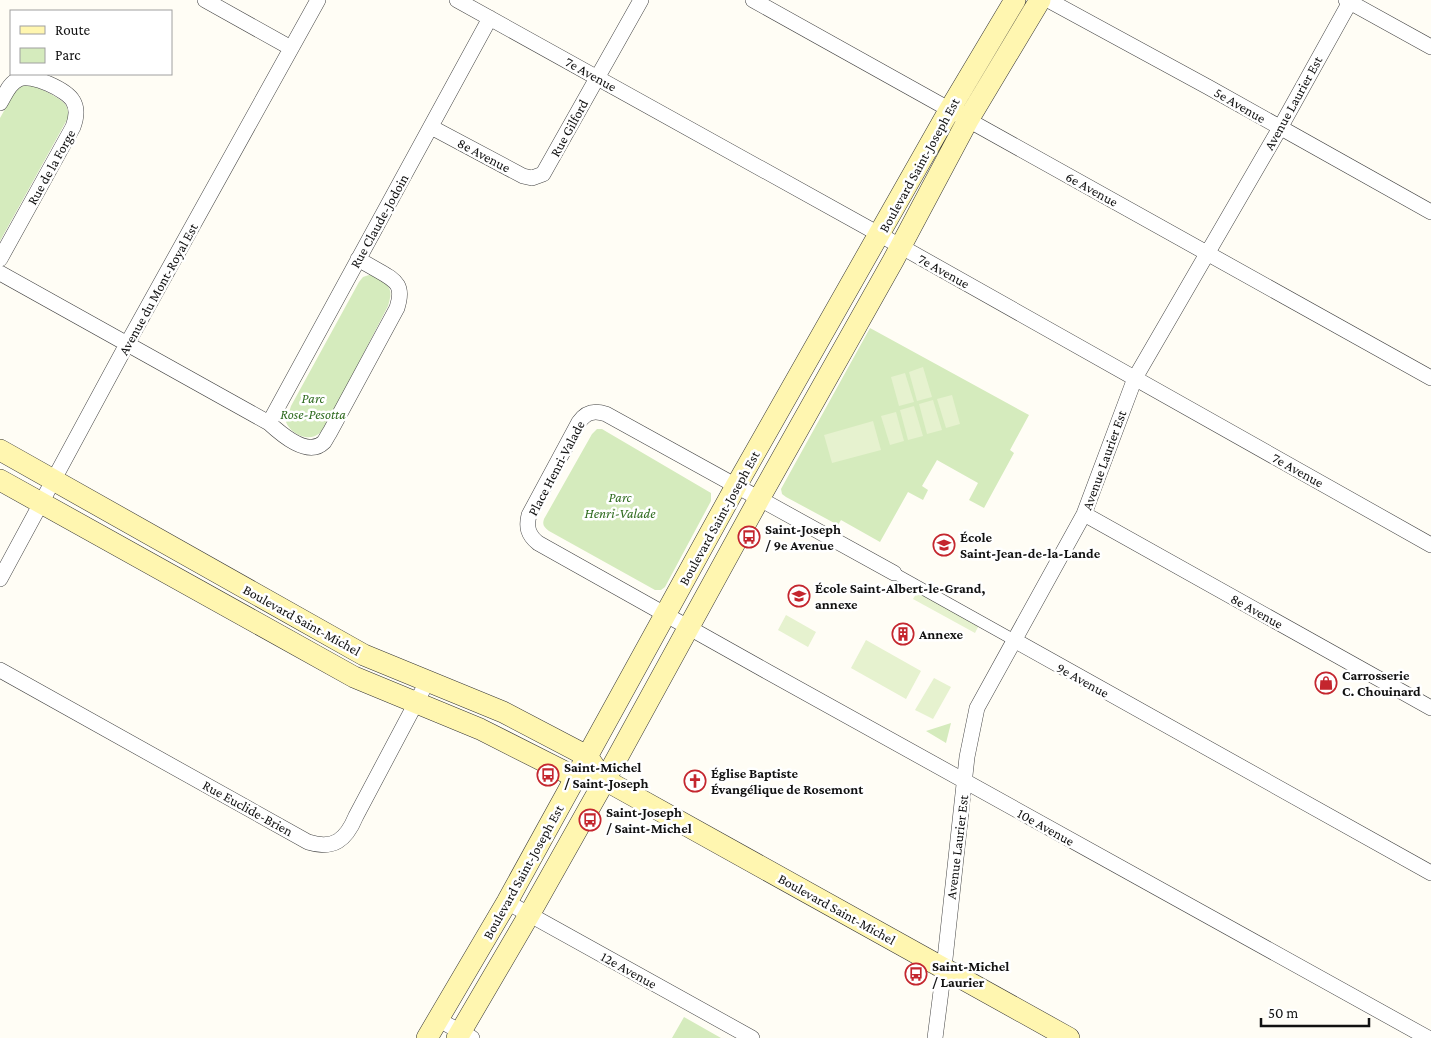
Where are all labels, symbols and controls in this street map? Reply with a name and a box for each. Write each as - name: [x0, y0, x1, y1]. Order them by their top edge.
- legend: [10, 10, 172, 75]
- text: Route: [55, 22, 90, 38]
- text: Parc: [55, 47, 81, 63]
- street label: 7e Avenue: [563, 53, 619, 95]
- street label: Avenue Laurier Est: [1261, 53, 1326, 153]
- street label: 5e Avenue: [1211, 84, 1269, 126]
- street label: Boulevard Saint-Joseph Est: [875, 95, 963, 235]
- street label: Rue Gilford: [547, 96, 592, 159]
- street label: Rue de la Forge: [24, 126, 78, 208]
- street label: 8e Avenue: [455, 134, 513, 176]
- street label: 6e Avenue: [1063, 168, 1121, 210]
- street label: Rue Claude-Jodoin: [347, 171, 412, 271]
- street label: Avenue du Mont-Royal Est: [115, 220, 201, 358]
- street label: 7e Avenue: [916, 250, 972, 292]
- park label: Parc Rose-Pesotta: [280, 390, 346, 422]
- street label: Avenue Laurier Est: [1079, 408, 1130, 512]
- street label: Place Henri-Valade: [524, 418, 588, 518]
- street label: Boulevard Saint-Joseph Est: [675, 448, 763, 588]
- street label: 7e Avenue: [1270, 449, 1326, 491]
- park label: Parc Henri-Valade: [585, 489, 656, 521]
- place label: Saint-Joseph / 9e Avenue: [765, 521, 841, 553]
- bus stop icon: Saint-Joseph / 9e Avenue: [737, 525, 761, 549]
- place label: École Saint-Jean-de-la-Lande: [960, 529, 1101, 561]
- school or university icon: École Saint-Jean-de-la-Lande: [932, 533, 956, 557]
- place label: École Saint-Albert-le-Grand, annexe: [815, 580, 985, 612]
- street label: Boulevard Saint-Michel: [241, 581, 364, 659]
- school or university icon: École Saint-Albert-le-Grand, annexe: [787, 584, 811, 608]
- street label: 8e Avenue: [1228, 590, 1286, 632]
- building icon: Annexe: [891, 622, 915, 646]
- place label: Annexe: [918, 626, 963, 642]
- street label: 9e Avenue: [1054, 659, 1112, 701]
- place label: Carrosserie C. Chouinard: [1342, 667, 1421, 699]
- shop icon: Carrosserie C. Chouinard: [1314, 671, 1338, 695]
- place label: Saint-Michel / Saint-Joseph: [564, 759, 648, 791]
- bus stop icon: Saint-Michel / Saint-Joseph: [536, 763, 560, 787]
- place label: Église Baptiste Évangélique de Rosemont: [711, 765, 864, 797]
- church icon: Église Baptiste Évangélique de Rosemont: [683, 769, 707, 793]
- street label: Rue Euclide-Brien: [200, 777, 296, 840]
- street label: Avenue Laurier Est: [943, 794, 971, 900]
- street label: Boulevard Saint-Joseph Est: [479, 802, 567, 942]
- place label: Saint-Joseph / Saint-Michel: [606, 804, 692, 836]
- street label: 10e Avenue: [1015, 805, 1077, 849]
- bus stop icon: Saint-Joseph / Saint-Michel: [578, 808, 602, 832]
- street label: Boulevard Saint-Michel: [776, 870, 899, 948]
- street label: 12e Avenue: [598, 948, 660, 992]
- place label: Saint-Michel / Laurier: [932, 958, 1009, 990]
- bus stop icon: Saint-Michel / Laurier: [904, 962, 928, 986]
- scale bar: [1261, 996, 1368, 1028]
- text: 50 m: [1268, 1005, 1298, 1021]

